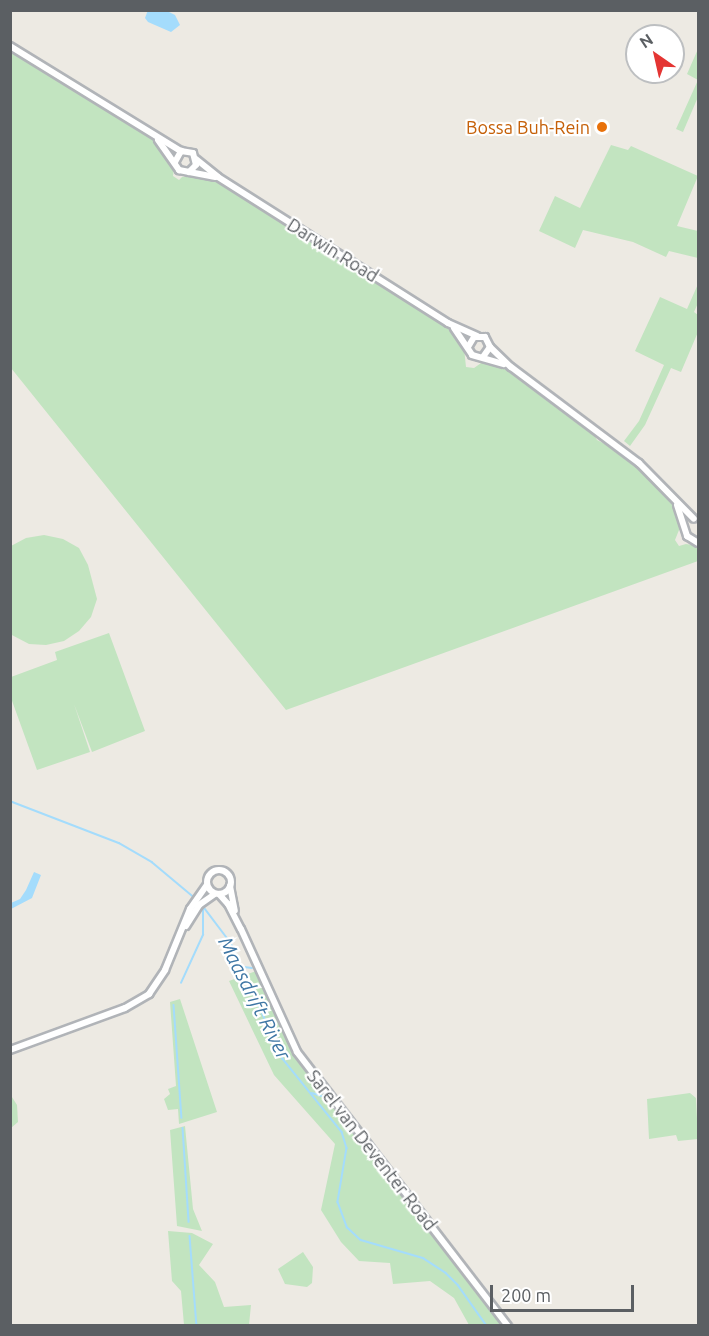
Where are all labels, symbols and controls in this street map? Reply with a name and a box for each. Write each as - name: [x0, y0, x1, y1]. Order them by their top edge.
- north arrow: [625, 24, 685, 84]
- text: N: [636, 30, 656, 52]
- place label: Bossa Buh-Rein: [466, 116, 590, 138]
- marker: Bossa Buh-Rein: [595, 120, 609, 134]
- street label: Darwin Road: [283, 213, 383, 287]
- water label: Maasdrift River: [214, 932, 296, 1064]
- street label: Sarel van Deventer Road: [303, 1065, 441, 1235]
- scale bar: [493, 1273, 637, 1311]
- text: 200 m: [501, 1285, 551, 1305]

